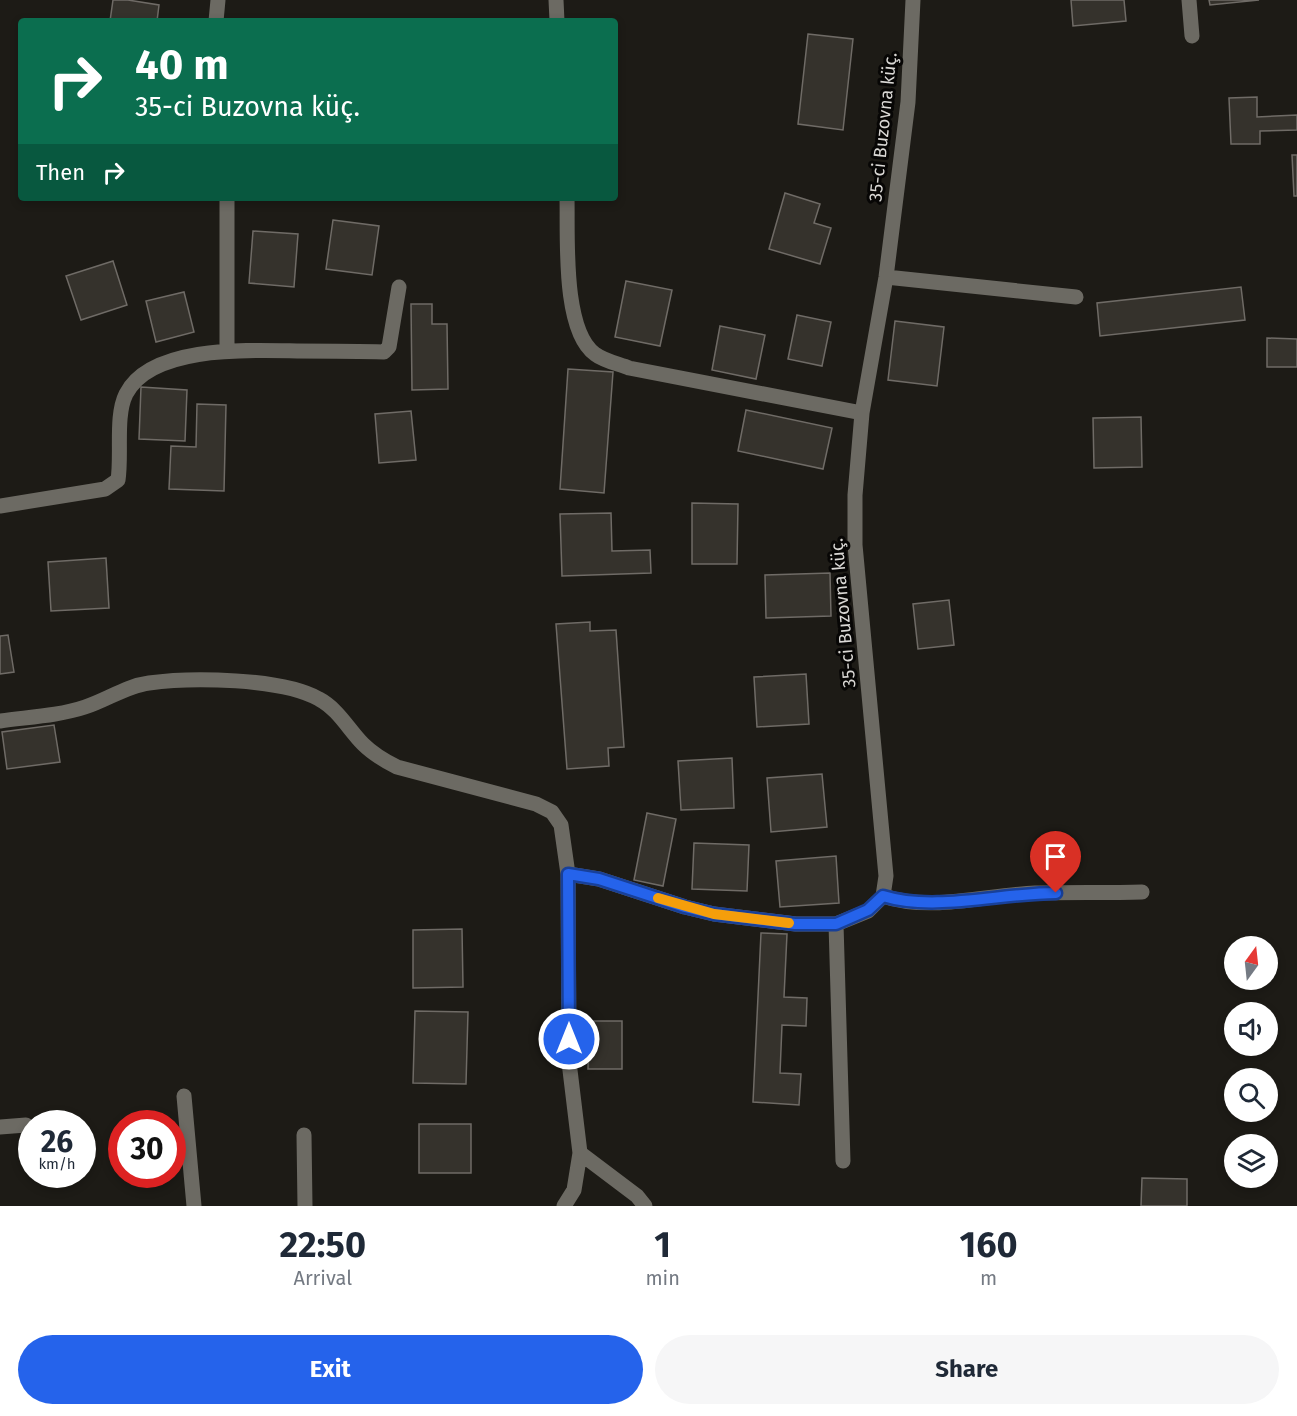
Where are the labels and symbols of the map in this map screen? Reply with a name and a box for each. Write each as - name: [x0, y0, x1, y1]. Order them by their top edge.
- street label: 35-ci Buzovna küç.: [864, 51, 902, 203]
- street label: 35-ci Buzovna küç.: [826, 537, 860, 689]
- pin: [1030, 831, 1081, 893]
- north arrow: [1224, 936, 1278, 990]
- position arrow: [537, 1007, 601, 1071]
- speed limit sign: 30: [108, 1110, 186, 1188]

